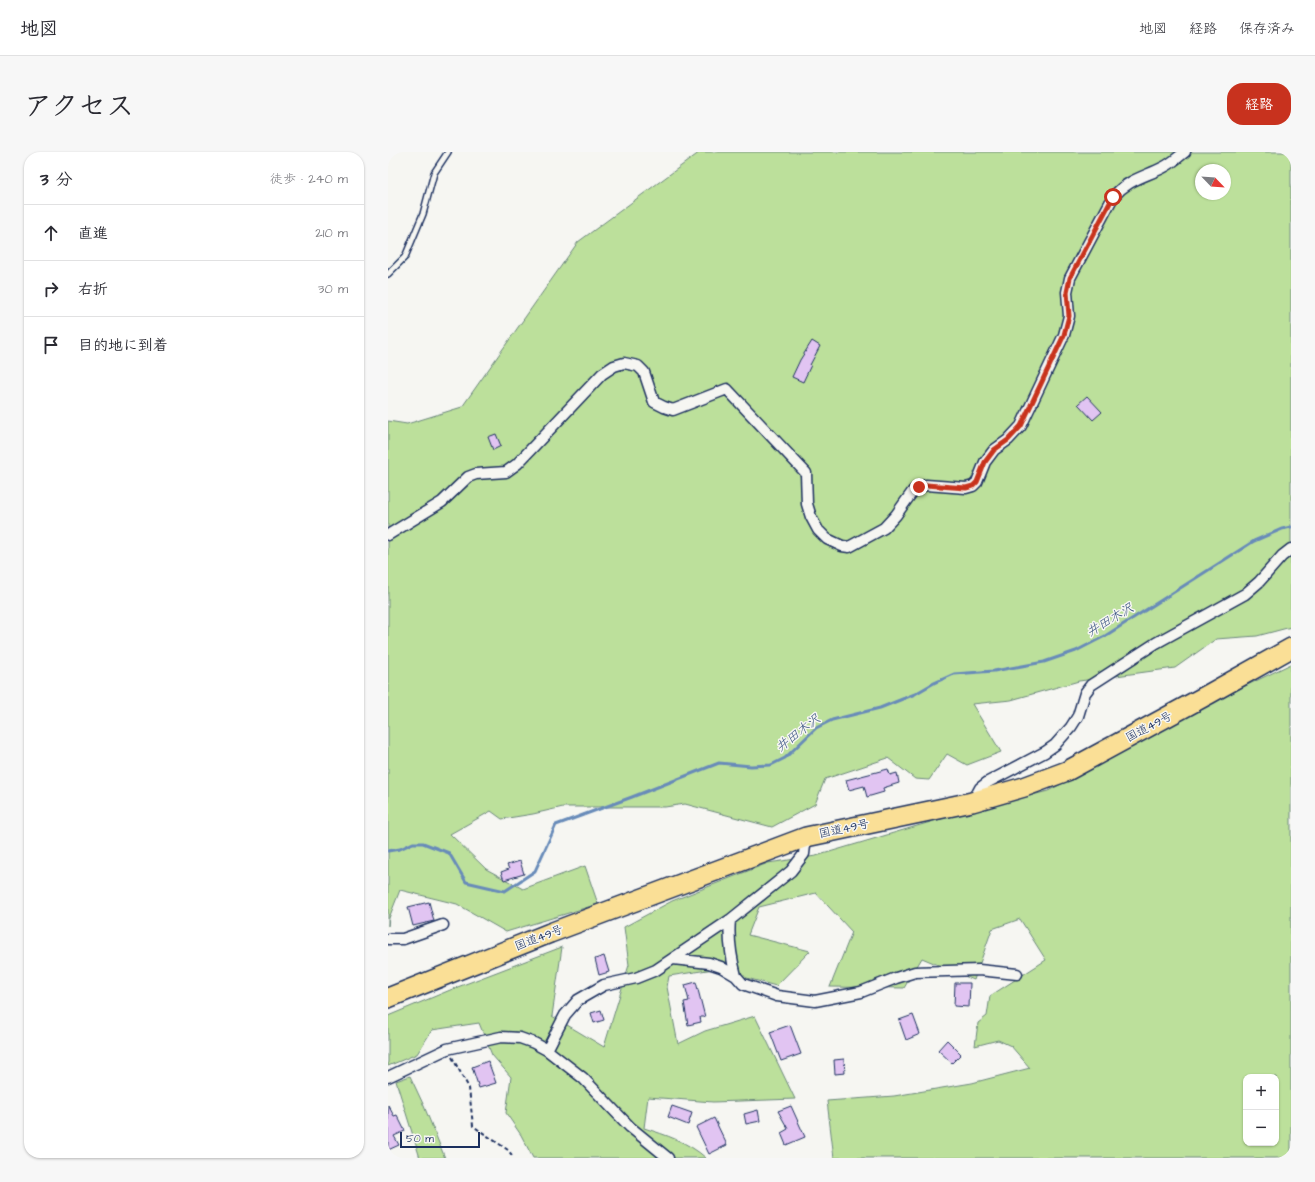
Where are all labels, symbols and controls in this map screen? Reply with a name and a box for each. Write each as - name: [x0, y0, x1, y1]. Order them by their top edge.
- text: 地図: [20, 16, 58, 43]
- text: 地図: [1139, 19, 1167, 39]
- text: 経路: [1189, 19, 1217, 39]
- text: 保存済み: [1239, 19, 1295, 39]
- button: 経路: [1227, 83, 1291, 125]
- text: アクセス: [24, 87, 134, 126]
- north arrow: [1195, 164, 1231, 200]
- text: 3 分: [40, 168, 72, 192]
- text: 徒歩 · 240 m: [270, 170, 348, 188]
- route start: [1104, 188, 1122, 206]
- icon: ahead: [40, 222, 62, 244]
- text: 直進: [78, 223, 108, 244]
- text: 210 m: [315, 224, 348, 242]
- icon: right: [40, 278, 62, 300]
- text: 右折: [78, 279, 108, 300]
- text: 30 m: [318, 280, 348, 298]
- icon: arrive: [40, 334, 62, 356]
- text: 目的地に到着: [78, 335, 168, 356]
- route end: [910, 478, 928, 496]
- water label: 井田木沢: [1083, 598, 1138, 641]
- street label: 国道49号: [1122, 708, 1176, 746]
- water label: 井田木沢: [772, 709, 825, 756]
- street label: 国道49号: [817, 815, 871, 843]
- street label: 国道49号: [512, 921, 566, 955]
- map controls: [1243, 1074, 1279, 1146]
- button: +: [1243, 1074, 1279, 1110]
- button: −: [1243, 1110, 1279, 1146]
- scale bar: [400, 1130, 480, 1149]
- text: 50 m: [406, 1131, 434, 1146]

